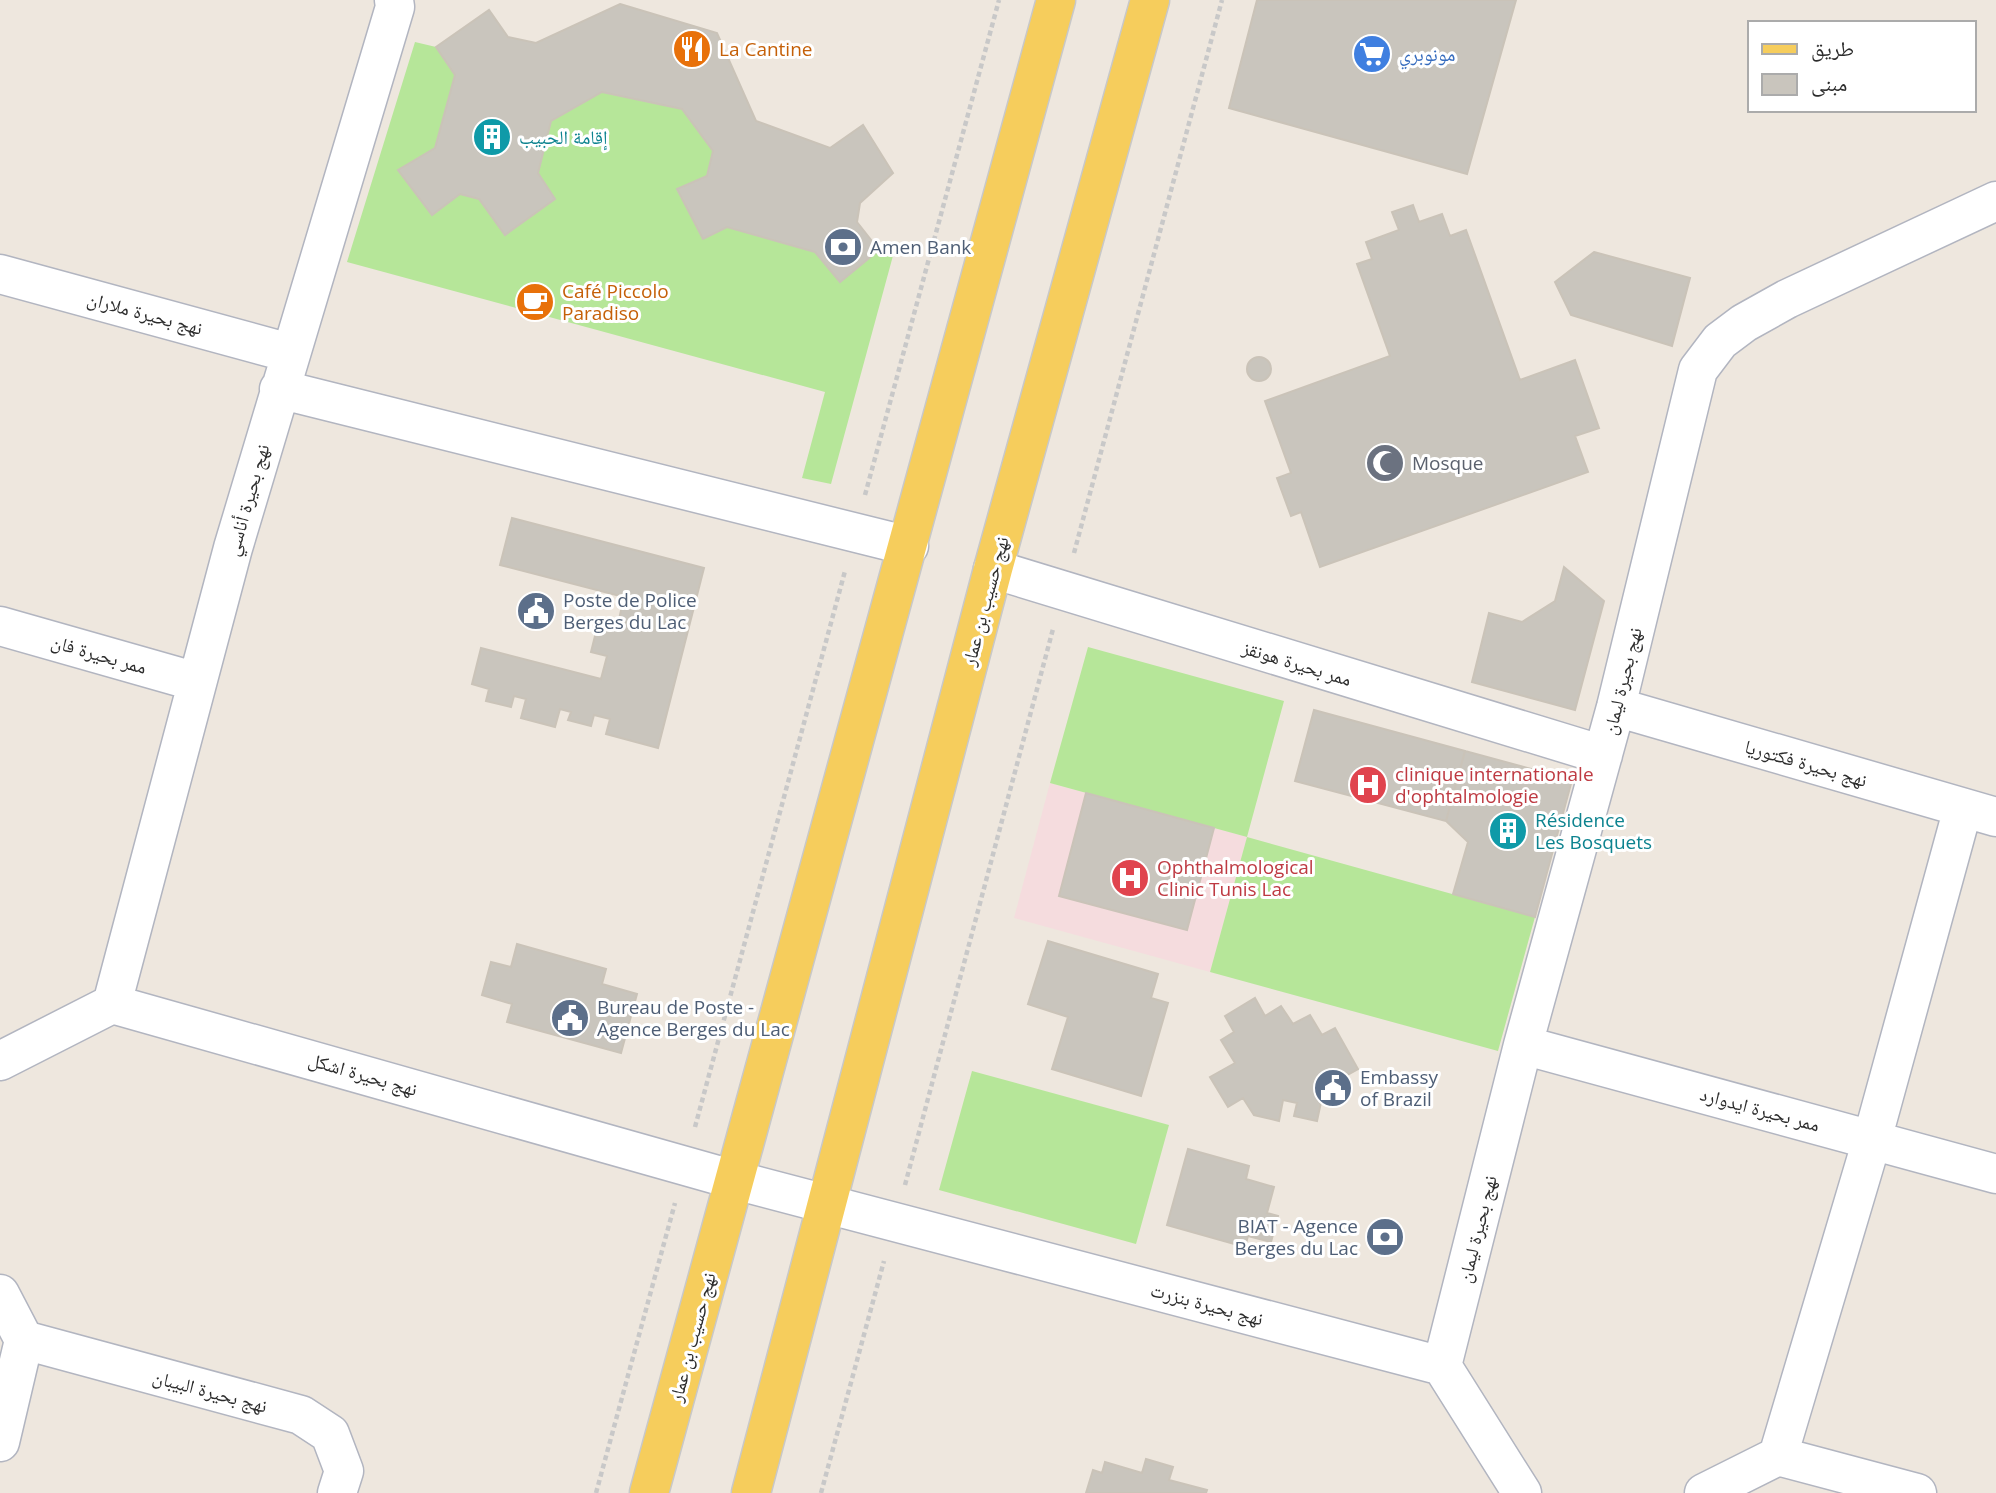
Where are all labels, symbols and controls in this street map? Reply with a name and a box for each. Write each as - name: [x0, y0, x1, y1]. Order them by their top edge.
- legend: [1748, 21, 1975, 112]
- restaurant icon: La Cantine: [671, 28, 713, 70]
- supermarket icon: مونوبري: [1351, 33, 1393, 75]
- text: طريق: [1811, 34, 1854, 62]
- place label: La Cantine: [719, 36, 812, 62]
- place label: مونوبري: [1399, 41, 1455, 70]
- text: مبنى: [1811, 69, 1847, 97]
- building icon: إقامة الحبيب: [471, 116, 513, 158]
- place label: إقامة الحبيب: [519, 124, 608, 151]
- bank icon: Amen Bank: [822, 226, 864, 268]
- place label: Amen Bank: [870, 234, 971, 260]
- place label: Café Piccolo Paradiso: [562, 278, 669, 326]
- cafe icon: Café Piccolo Paradiso: [514, 281, 556, 323]
- street label: نهج بحيرة ملاران: [84, 285, 206, 341]
- street label: نهج بحيرة أناسي: [219, 441, 278, 560]
- mosque icon: Mosque: [1364, 442, 1406, 484]
- place label: Mosque: [1412, 450, 1484, 476]
- street label: نهج حسيب بن عمار: [955, 533, 1015, 670]
- place label: Poste de Police Berges du Lac: [563, 587, 697, 635]
- public building icon: Poste de Police Berges du Lac: [515, 590, 557, 632]
- street label: نهج بحيرة ليمان: [1596, 625, 1648, 737]
- street label: ممر بحيرة فان: [48, 628, 150, 680]
- street label: ممر بحيرة هونقز: [1238, 634, 1355, 692]
- street label: نهج بحيرة فكتوريا: [1742, 733, 1870, 793]
- place label: clinique internationale d'ophtalmologie: [1395, 761, 1594, 809]
- hospital icon: clinique internationale d'ophtalmologie: [1347, 764, 1389, 806]
- place label: Résidence Les Bosquets: [1535, 807, 1652, 855]
- building icon: Résidence Les Bosquets: [1487, 810, 1529, 852]
- place label: Ophthalmological Clinic Tunis Lac: [1157, 854, 1314, 902]
- hospital icon: Ophthalmological Clinic Tunis Lac: [1109, 857, 1151, 899]
- place label: Bureau de Poste - Agence Berges du Lac: [597, 994, 790, 1042]
- public building icon: Bureau de Poste - Agence Berges du Lac: [549, 997, 591, 1039]
- street label: نهج بحيرة اشكل: [306, 1046, 420, 1102]
- place label: Embassy of Brazil: [1360, 1064, 1438, 1112]
- public building icon: Embassy of Brazil: [1312, 1067, 1354, 1109]
- street label: ممر بحيرة ايدوارد: [1697, 1081, 1823, 1137]
- street label: نهج بحيرة ليمان: [1451, 1173, 1503, 1285]
- place label: BIAT - Agence Berges du Lac: [1235, 1213, 1358, 1261]
- bank icon: BIAT - Agence Berges du Lac: [1364, 1216, 1406, 1258]
- street label: نهج حسيب بن عمار: [662, 1269, 722, 1406]
- street label: نهج بحيرة بنزرت: [1148, 1276, 1266, 1332]
- street label: نهج بحيرة البيبان: [150, 1363, 270, 1419]

